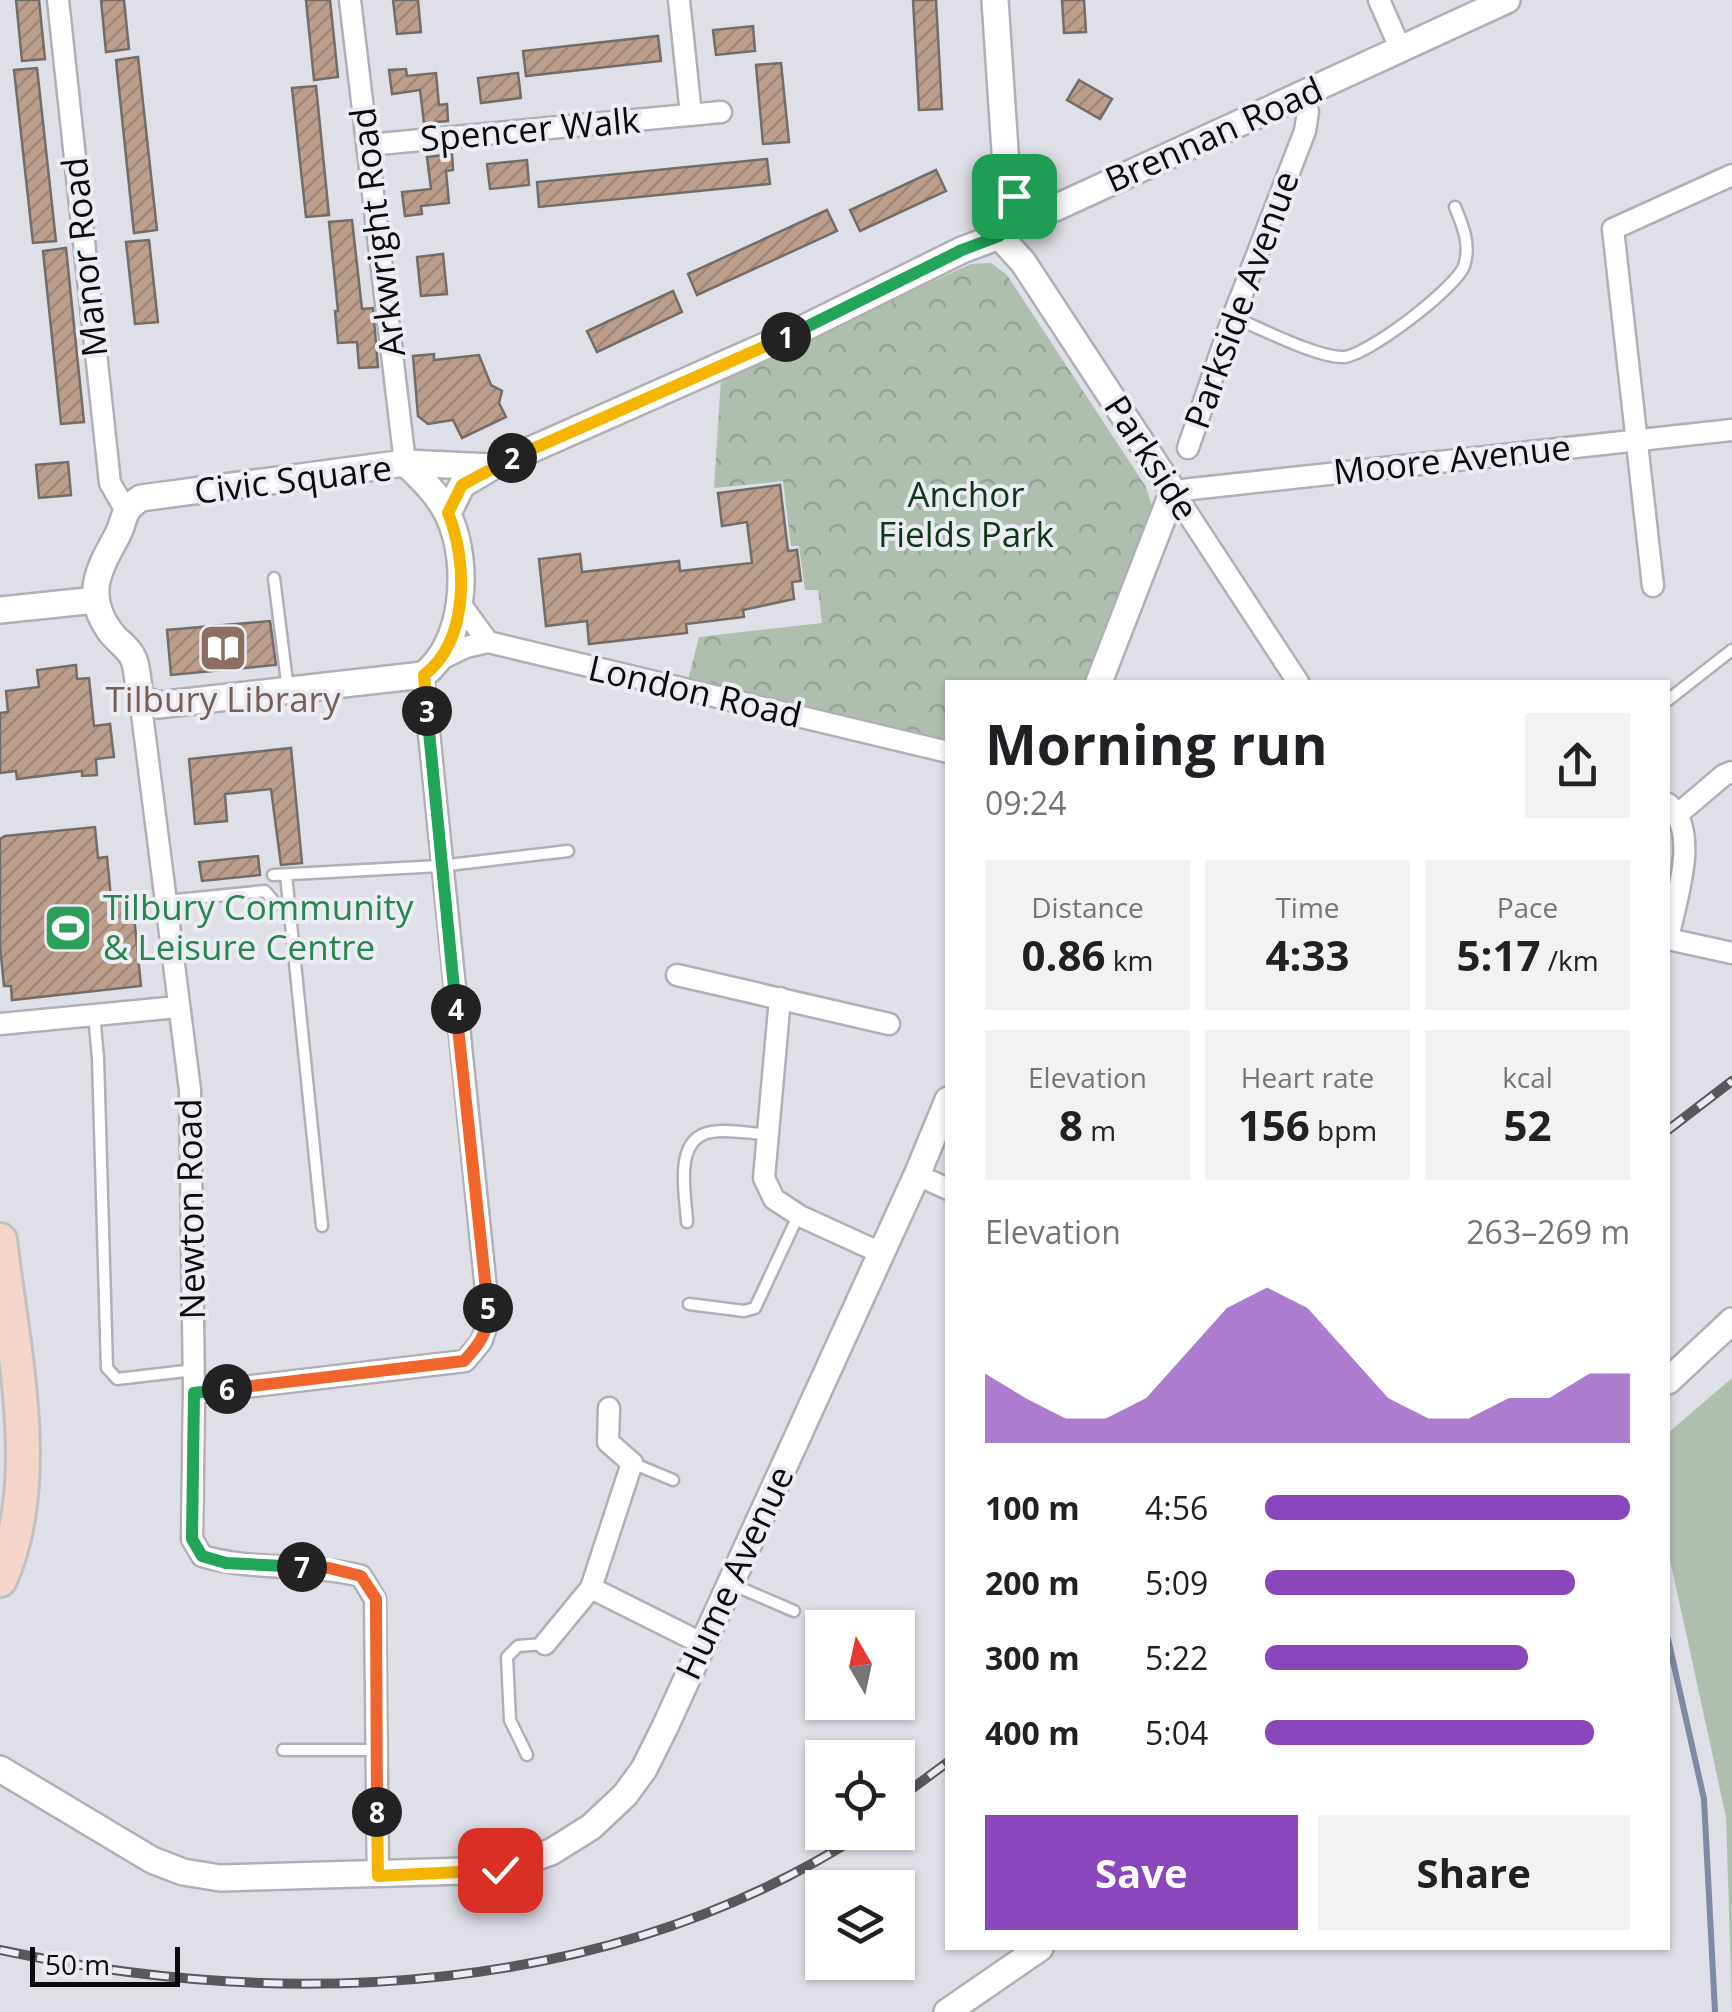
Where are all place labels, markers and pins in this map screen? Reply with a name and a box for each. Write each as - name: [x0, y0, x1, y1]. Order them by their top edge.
- pin: [972, 154, 1057, 239]
- pin: 1: [761, 312, 811, 362]
- pin: 2: [487, 433, 537, 483]
- library icon: Tilbury Library: [197, 622, 249, 674]
- place label: Tilbury Library: [106, 675, 341, 722]
- pin: 3: [402, 686, 452, 736]
- place label: Tilbury Community & Leisure Centre: [103, 883, 414, 970]
- sports icon: Tilbury Community & Leisure Centre: [42, 902, 94, 954]
- pin: 4: [431, 984, 481, 1034]
- pin: 5: [463, 1283, 513, 1333]
- pin: 6: [202, 1364, 252, 1414]
- pin: 7: [277, 1542, 327, 1592]
- pin: 8: [352, 1787, 402, 1837]
- pin: [458, 1828, 543, 1913]

